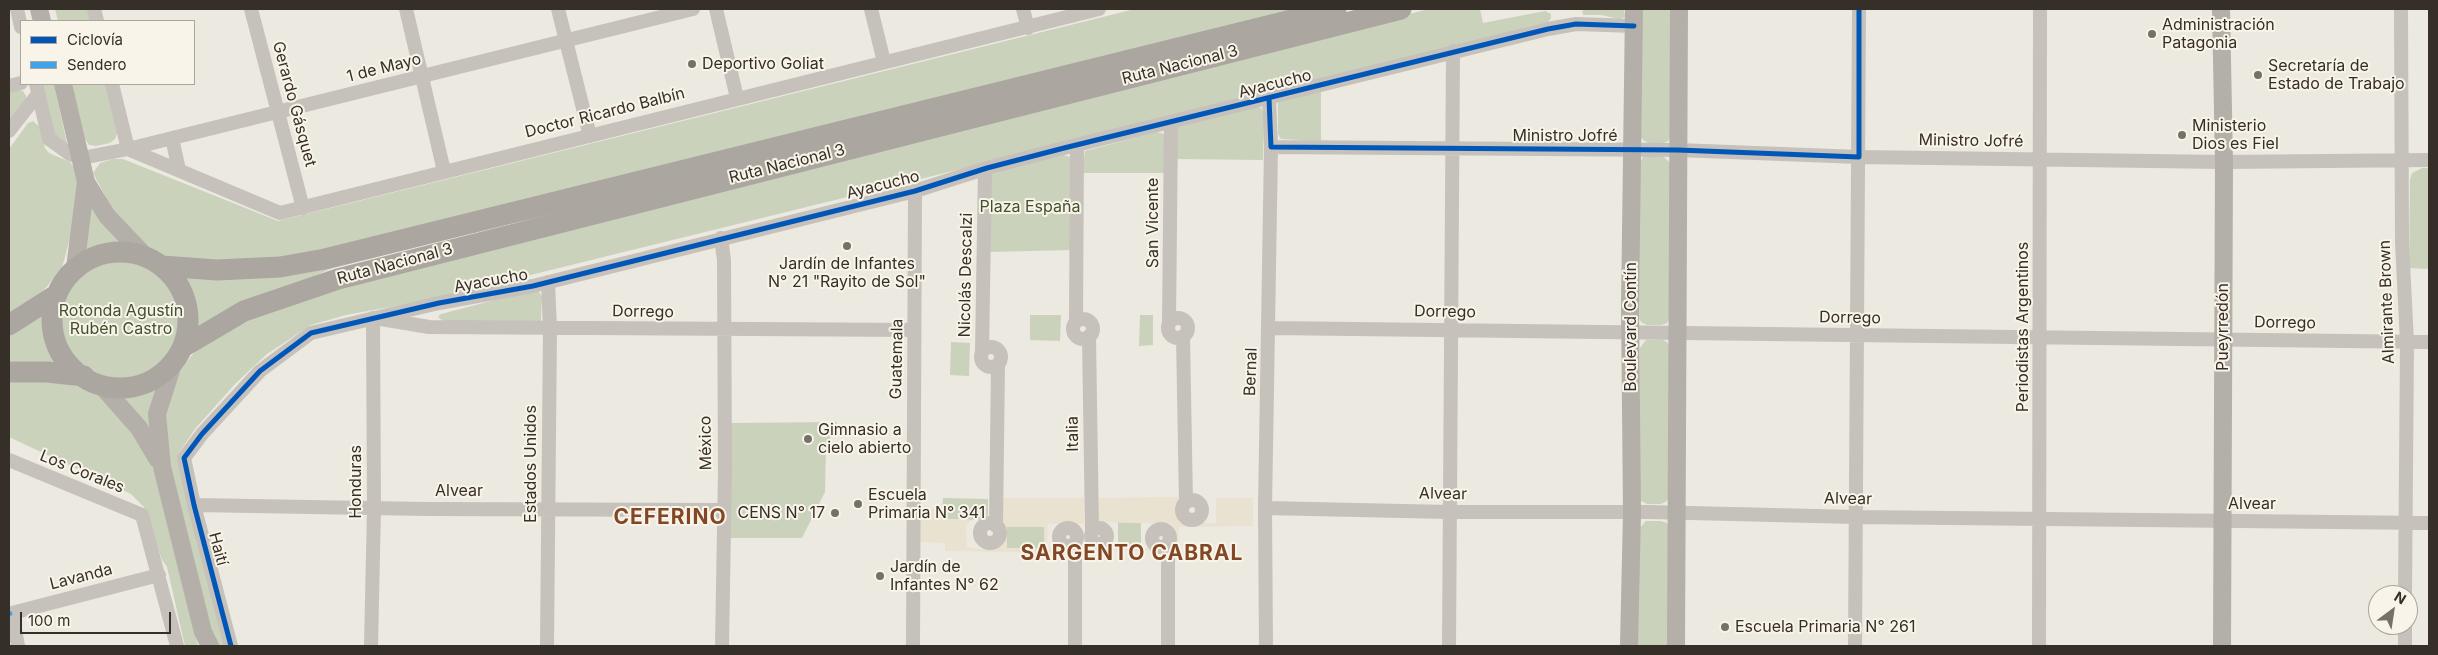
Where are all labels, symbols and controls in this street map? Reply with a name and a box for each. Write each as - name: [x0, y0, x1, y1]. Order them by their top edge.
- place label: Administración Patagonia: [2162, 15, 2275, 53]
- legend: [20, 20, 195, 85]
- marker: Administración Patagonia: [2146, 28, 2158, 40]
- text: Ciclovía: [67, 30, 123, 49]
- street label: Gerardo Gásquet: [268, 39, 320, 169]
- street label: Ruta Nacional 3: [1120, 41, 1240, 89]
- street label: 1 de Mayo: [345, 49, 423, 87]
- place label: Deportivo Goliat: [702, 54, 824, 74]
- text: Sendero: [67, 55, 127, 74]
- place label: Secretaría de Estado de Trabajo: [2268, 56, 2405, 94]
- marker: Deportivo Goliat: [686, 58, 698, 70]
- street label: Ayacucho: [1236, 66, 1314, 102]
- marker: Secretaría de Estado de Trabajo: [2252, 69, 2264, 81]
- street label: Doctor Ricardo Balbín: [523, 84, 687, 142]
- place label: Ministerio Dios es Fiel: [2192, 116, 2279, 154]
- street label: Ministro Jofré: [1513, 126, 1617, 146]
- marker: Ministerio Dios es Fiel: [2176, 129, 2188, 141]
- street label: Ministro Jofré: [1918, 130, 2024, 152]
- street label: Ruta Nacional 3: [727, 140, 847, 188]
- street label: Ayacucho: [844, 167, 922, 203]
- street label: San Vicente: [1143, 178, 1163, 268]
- park label: Plaza España: [980, 197, 1080, 217]
- street label: Nicolás Descalzi: [955, 213, 977, 337]
- street label: Ruta Nacional 3: [335, 239, 455, 289]
- marker: Jardín de Infantes N° 21 "Rayito de Sol": [841, 240, 853, 252]
- street label: Almirante Brown: [2375, 240, 2399, 364]
- street label: Periodistas Argentinos: [2013, 242, 2033, 412]
- place label: Jardín de Infantes N° 21 "Rayito de Sol": [768, 254, 926, 292]
- street label: Boulevard Contín: [1621, 262, 1641, 392]
- street label: Ayacucho: [453, 265, 529, 297]
- street label: Pueyrredón: [2213, 283, 2233, 371]
- park label: Rotonda Agustín Rubén Castro: [59, 301, 183, 339]
- street label: Dorrego: [612, 302, 674, 322]
- street label: Dorrego: [1414, 302, 1476, 322]
- street label: Dorrego: [1819, 308, 1881, 328]
- street label: Dorrego: [2254, 313, 2316, 333]
- street label: Guatemala: [887, 319, 907, 399]
- street label: Bernal: [1241, 347, 1261, 397]
- street label: Estados Unidos: [521, 405, 541, 523]
- street label: México: [696, 415, 716, 471]
- street label: Italia: [1063, 416, 1083, 452]
- place label: Gimnasio a cielo abierto: [818, 420, 911, 458]
- marker: Gimnasio a cielo abierto: [802, 433, 814, 445]
- street label: Honduras: [346, 445, 366, 519]
- street label: Los Corales: [37, 446, 127, 498]
- street label: Alvear: [435, 481, 483, 501]
- street label: Alvear: [1419, 484, 1467, 504]
- place label: Escuela Primaria N° 341: [868, 485, 985, 523]
- street label: Alvear: [1824, 489, 1872, 509]
- street label: Alvear: [2228, 494, 2276, 514]
- marker: Escuela Primaria N° 341: [852, 498, 864, 510]
- place label: CENS N° 17: [737, 503, 825, 523]
- district label: CEFERINO: [612, 505, 728, 531]
- marker: CENS N° 17: [829, 507, 841, 519]
- street label: Haití: [204, 530, 232, 568]
- district label: SARGENTO CABRAL: [1019, 541, 1245, 567]
- place label: Jardín de Infantes N° 62: [890, 557, 999, 595]
- street label: Lavanda: [48, 560, 114, 594]
- marker: Jardín de Infantes N° 62: [874, 570, 886, 582]
- north arrow: [2368, 585, 2418, 635]
- text: N: [2392, 588, 2409, 608]
- scale bar: [22, 602, 174, 634]
- text: 100 m: [28, 611, 70, 630]
- place label: Escuela Primaria N° 261: [1735, 617, 1915, 637]
- marker: Escuela Primaria N° 261: [1719, 621, 1731, 633]

